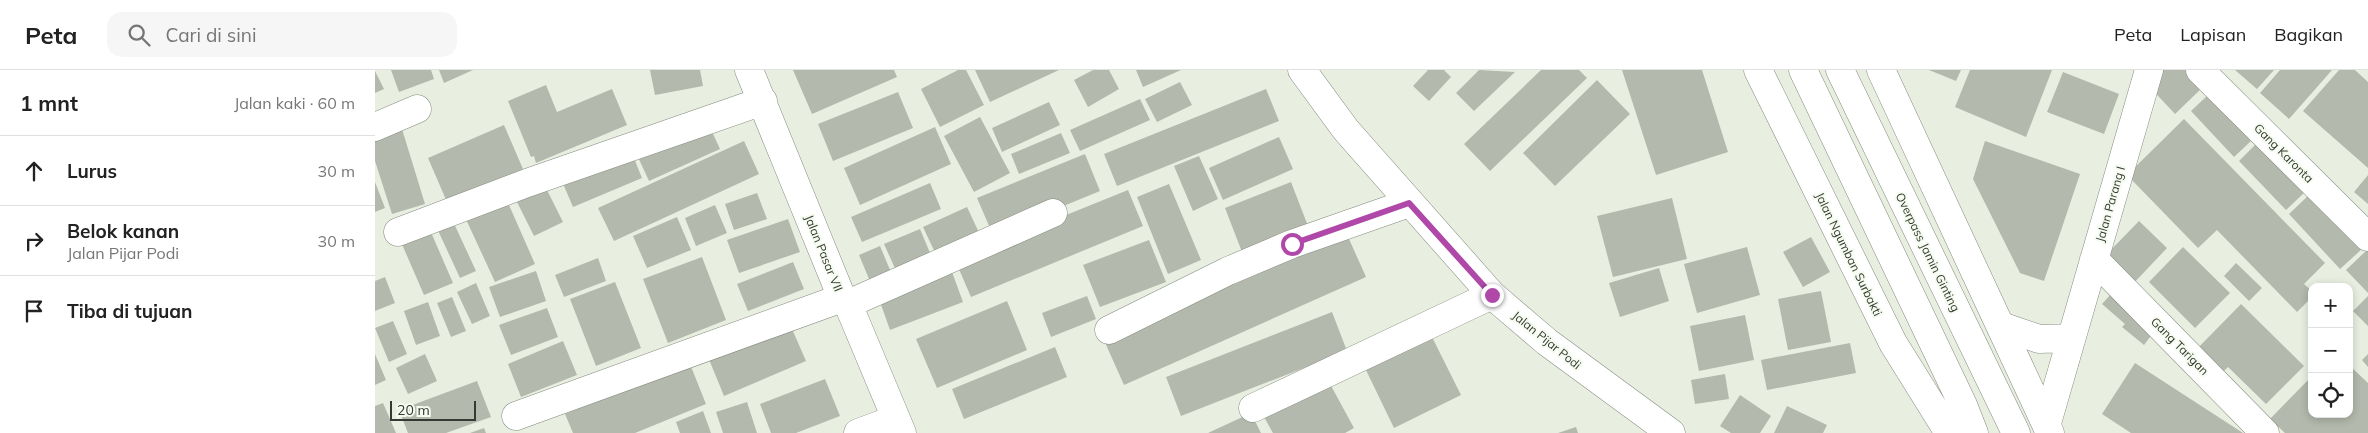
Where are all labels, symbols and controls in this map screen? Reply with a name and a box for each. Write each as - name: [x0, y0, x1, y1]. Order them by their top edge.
- search box: [107, 12, 457, 57]
- text: Peta: [25, 20, 77, 50]
- icon: search: [125, 21, 153, 49]
- text: Cari di sini: [165, 23, 256, 47]
- text: Peta: [2114, 23, 2152, 46]
- text: Lapisan: [2180, 23, 2246, 46]
- text: Bagikan: [2274, 23, 2343, 46]
- text: 1 mnt: [20, 90, 78, 116]
- text: Jalan kaki · 60 m: [234, 93, 355, 113]
- street label: Gang Karonta: [2251, 120, 2317, 186]
- icon: ahead: [20, 157, 48, 185]
- text: Lurus: [67, 159, 117, 183]
- text: 30 m: [318, 161, 355, 181]
- street label: Jalan Parang I: [2092, 164, 2128, 244]
- street label: Jalan Ngumban Surbakti: [1812, 190, 1886, 318]
- street label: Overpass Jamin Ginting: [1893, 190, 1963, 314]
- street label: Jalan Pasar VII: [802, 212, 846, 294]
- text: Belok kanan: [67, 219, 179, 243]
- icon: right: [20, 227, 48, 255]
- text: 30 m: [318, 231, 355, 251]
- route start: [1281, 233, 1304, 256]
- text: Jalan Pijar Podi: [67, 243, 179, 263]
- map controls: [2308, 283, 2353, 418]
- button: +: [2308, 283, 2353, 328]
- route end: [1481, 284, 1504, 307]
- icon: arrive: [20, 297, 48, 325]
- text: Tiba di tujuan: [67, 299, 192, 323]
- street label: Jalan Pijar Podi: [1510, 308, 1584, 372]
- street label: Gang Tarigan: [2148, 314, 2212, 378]
- button: −: [2308, 328, 2353, 373]
- button: locate: [2308, 373, 2353, 418]
- scale bar: [390, 398, 476, 421]
- text: 20 m: [397, 401, 430, 419]

